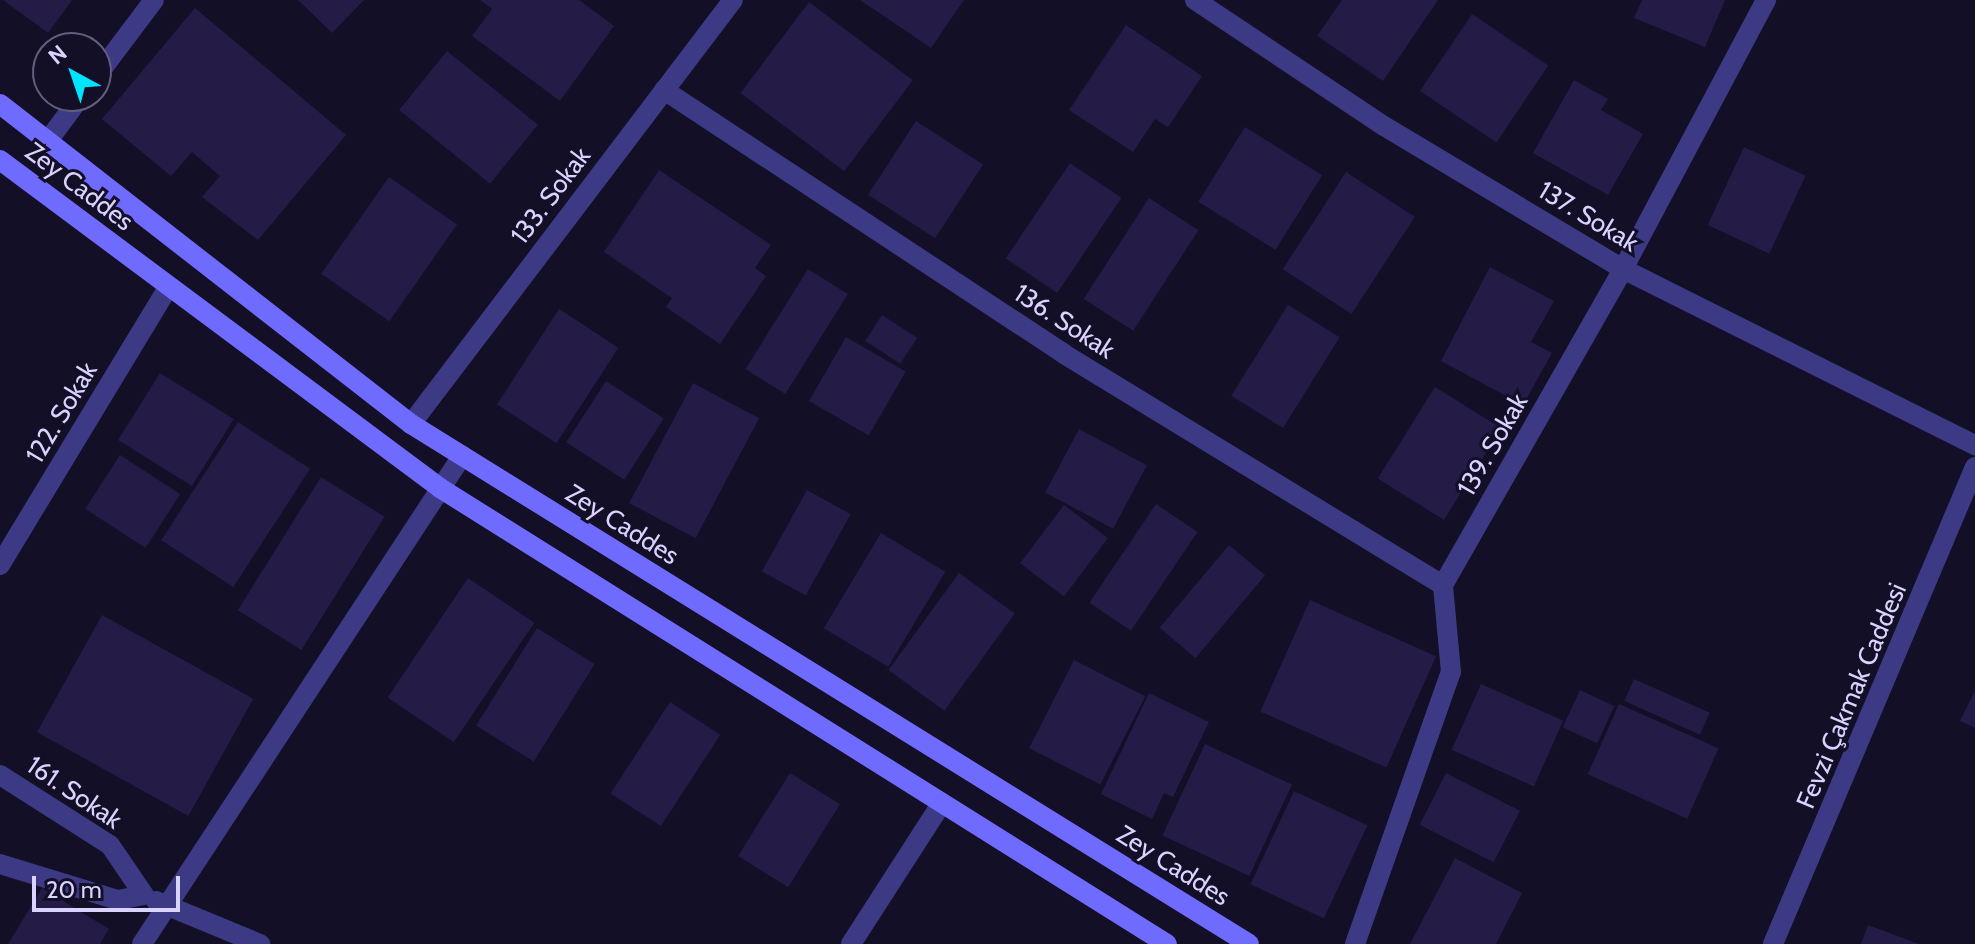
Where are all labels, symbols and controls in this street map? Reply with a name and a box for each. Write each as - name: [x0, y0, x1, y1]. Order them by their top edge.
- north arrow: [32, 32, 112, 112]
- text: N: [43, 39, 72, 70]
- street label: Zey Caddes: [19, 136, 139, 238]
- street label: 133. Sokak: [505, 141, 597, 251]
- street label: 137. Sokak: [1532, 175, 1644, 259]
- street label: 136. Sokak: [1008, 278, 1120, 366]
- street label: 122. Sokak: [20, 357, 104, 469]
- street label: 139. Sokak: [1451, 388, 1535, 502]
- street label: Zey Caddes: [560, 478, 684, 572]
- street label: Fevzi Çakmak Caddesi: [1790, 579, 1914, 813]
- street label: 161. Sokak: [21, 750, 127, 836]
- street label: Zey Caddes: [1111, 819, 1235, 913]
- scale bar: [36, 860, 184, 910]
- text: 20 m: [46, 875, 102, 904]

